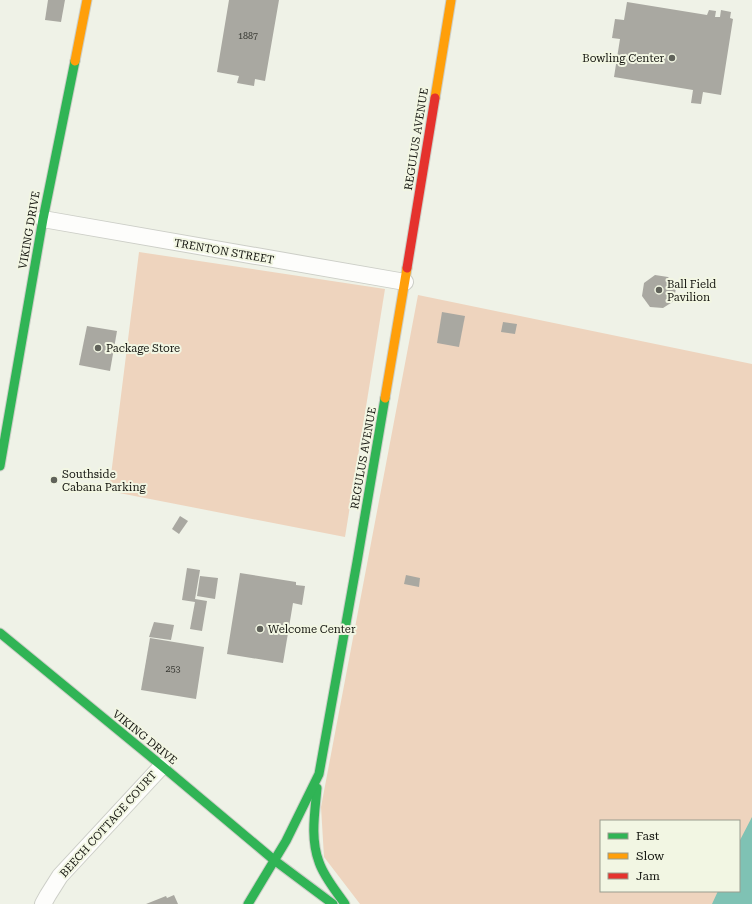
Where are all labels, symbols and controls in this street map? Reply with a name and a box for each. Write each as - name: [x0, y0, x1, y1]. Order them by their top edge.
- house number: 1887: [238, 31, 258, 41]
- place label: Bowling Center: [582, 52, 664, 65]
- marker: Bowling Center: [667, 53, 677, 63]
- street label: REGULUS AVENUE: [402, 87, 431, 191]
- street label: VIKING DRIVE: [16, 190, 43, 270]
- street label: TRENTON STREET: [173, 236, 275, 267]
- place label: Ball Field Pavilion: [667, 278, 716, 304]
- marker: Ball Field Pavilion: [654, 285, 664, 295]
- place label: Package Store: [106, 342, 180, 355]
- marker: Package Store: [93, 343, 103, 353]
- street label: REGULUS AVENUE: [348, 406, 379, 510]
- place label: Southside Cabana Parking: [62, 468, 146, 494]
- marker: Southside Cabana Parking: [49, 475, 59, 485]
- place label: Welcome Center: [268, 623, 356, 636]
- marker: Welcome Center: [255, 624, 265, 634]
- house number: 253: [165, 664, 181, 674]
- street label: VIKING DRIVE: [110, 707, 179, 767]
- street label: BEECH COTTAGE COURT: [57, 769, 159, 880]
- legend: [600, 820, 740, 892]
- text: Fast: [636, 829, 660, 843]
- text: Slow: [636, 849, 664, 863]
- text: Jam: [636, 869, 660, 883]

